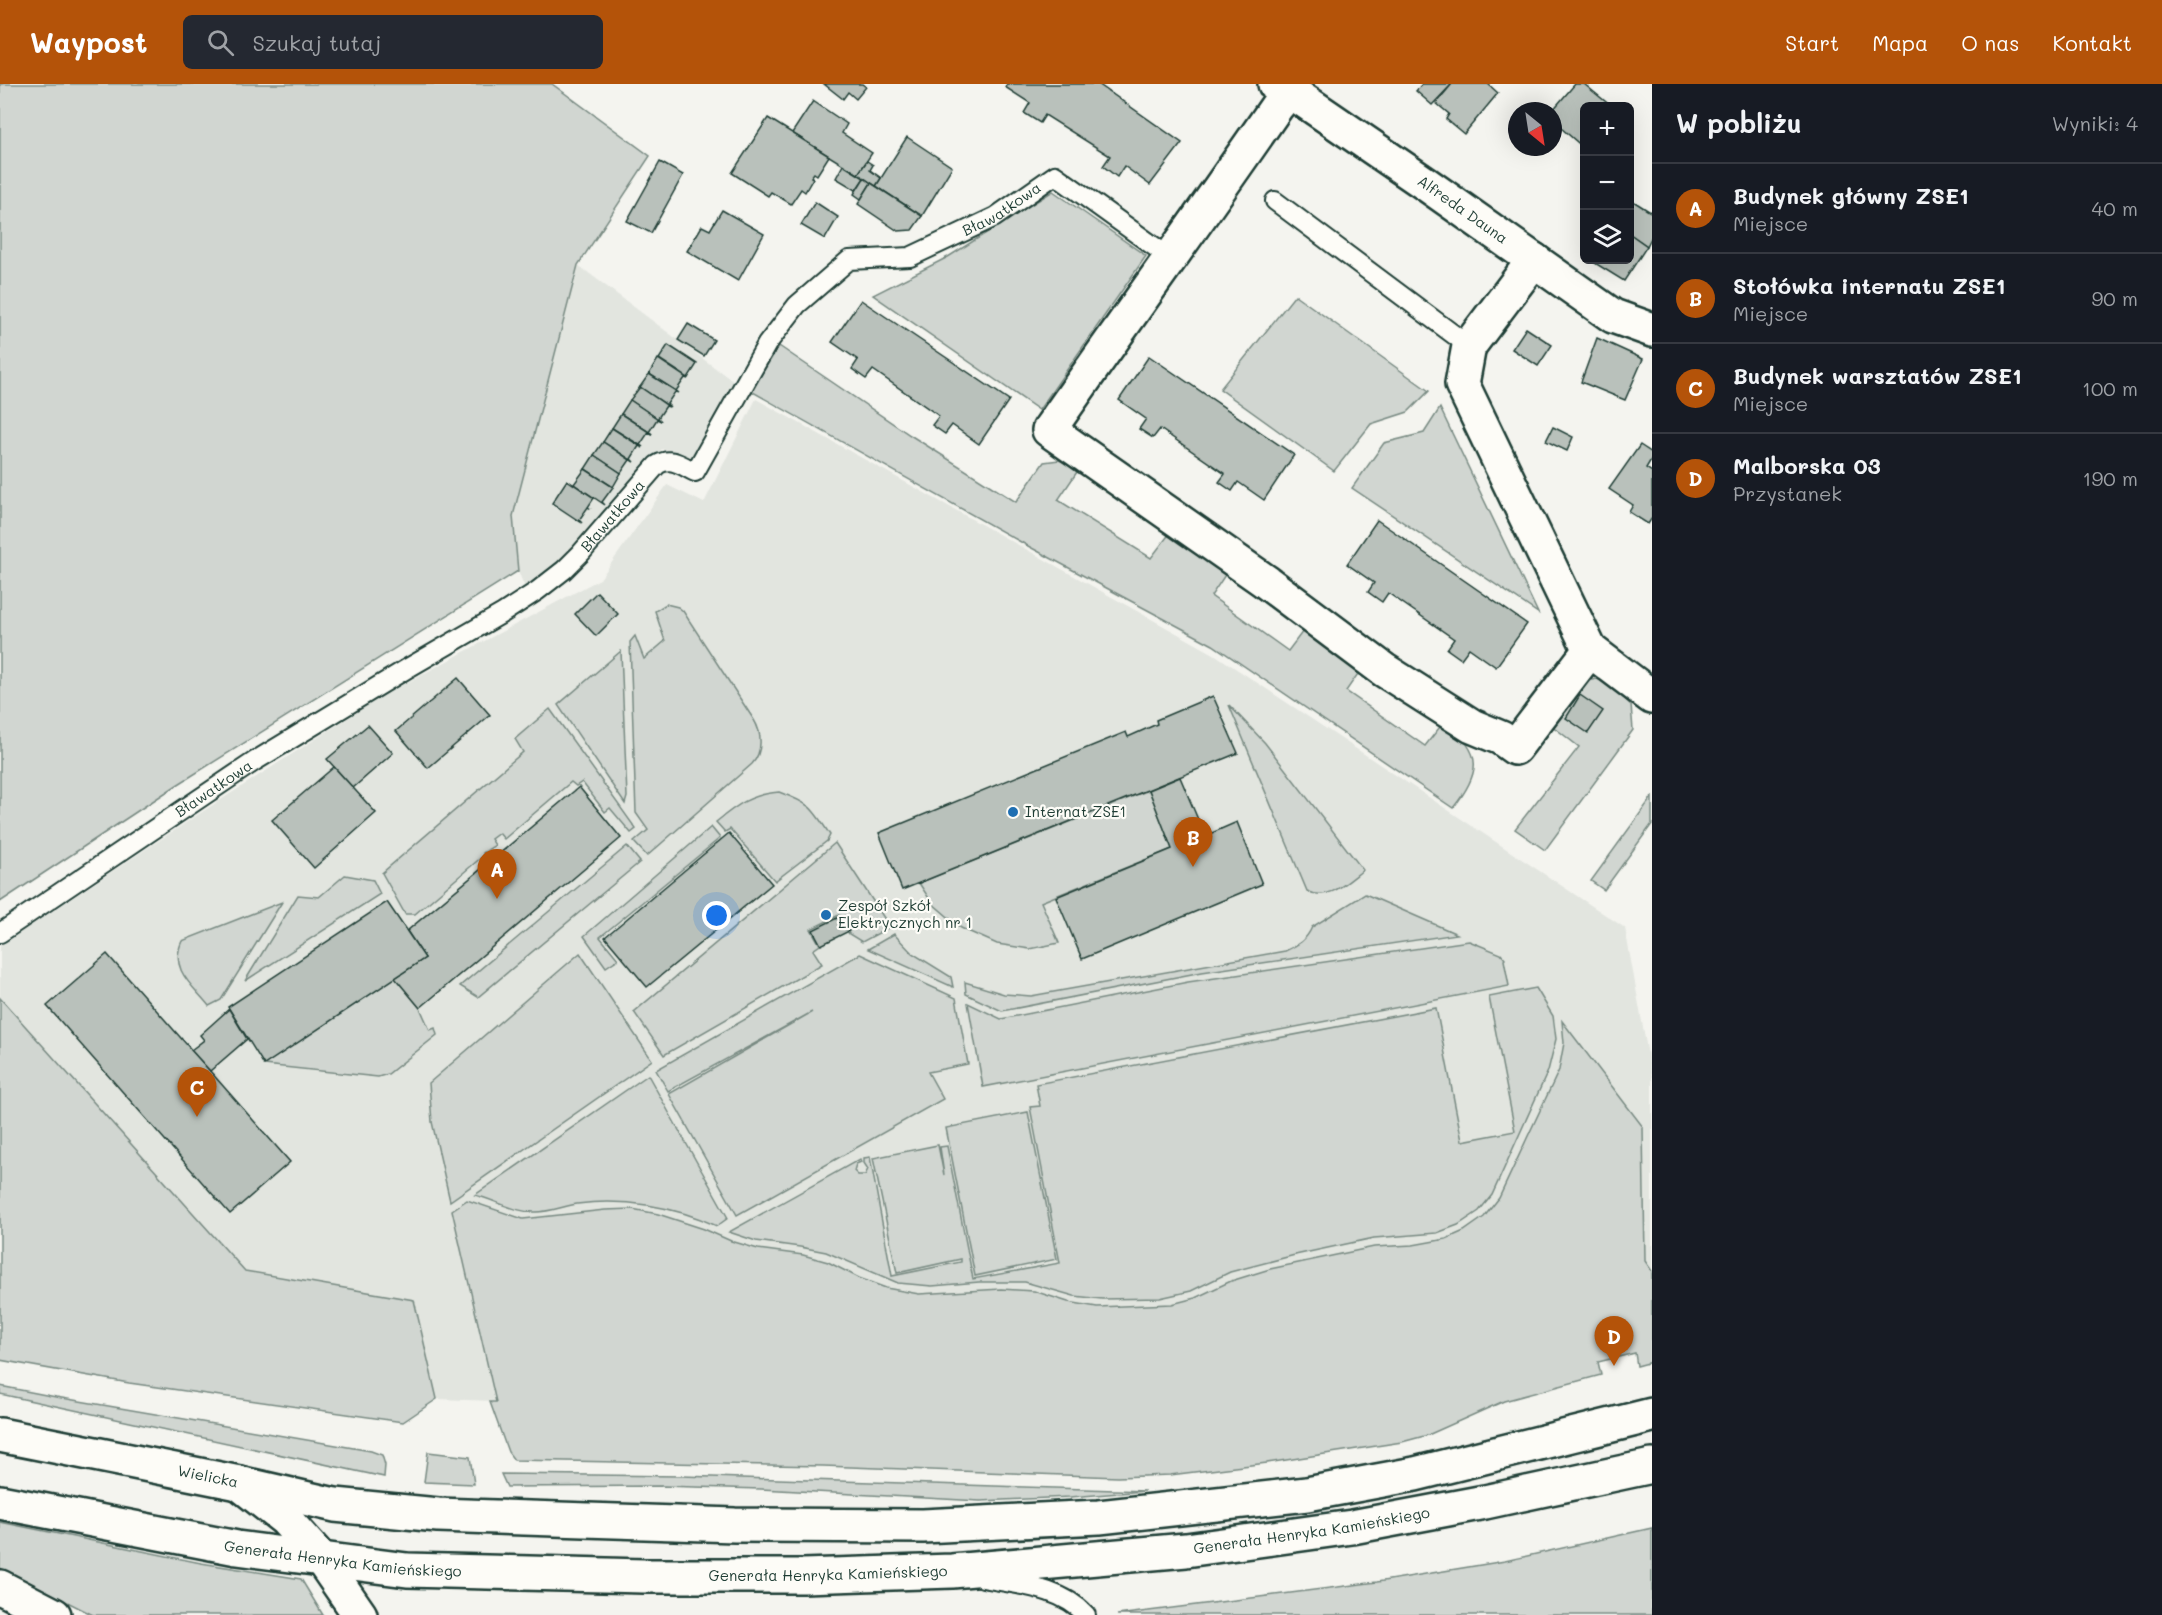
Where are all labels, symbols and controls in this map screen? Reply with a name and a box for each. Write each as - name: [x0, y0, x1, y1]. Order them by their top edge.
- search box: [183, 15, 603, 69]
- text: Waypost: [30, 24, 147, 60]
- icon: search: [204, 26, 237, 59]
- text: Szukaj tutaj: [252, 28, 381, 57]
- text: Start: [1785, 29, 1839, 56]
- text: Mapa: [1872, 29, 1928, 56]
- text: O nas: [1961, 29, 2019, 56]
- text: Kontakt: [2052, 29, 2132, 56]
- north arrow: [1508, 102, 1562, 156]
- map controls: [1580, 102, 1634, 264]
- button: +: [1580, 102, 1634, 156]
- text: W pobliżu: [1676, 106, 1802, 140]
- text: Wyniki: 4: [2052, 110, 2138, 136]
- button: −: [1580, 156, 1634, 210]
- street label: Alfreda Dauna: [1414, 170, 1512, 248]
- street label: Bławatkowa: [959, 177, 1044, 240]
- text: Budynek główny ZSE1: [1733, 181, 1969, 210]
- text: A: [1689, 195, 1702, 221]
- text: 40 m: [2092, 195, 2138, 221]
- button: layers: [1580, 210, 1634, 264]
- text: Miejsce: [1733, 210, 1808, 236]
- text: Stołówka internatu ZSE1: [1733, 271, 2005, 300]
- text: B: [1689, 285, 1702, 311]
- text: 90 m: [2092, 285, 2138, 311]
- text: Miejsce: [1733, 300, 1808, 326]
- text: Budynek warsztatów ZSE1: [1733, 361, 2022, 390]
- text: C: [1688, 375, 1703, 401]
- text: 100 m: [2082, 375, 2138, 401]
- text: Miejsce: [1733, 390, 1808, 416]
- text: Malborska 03: [1733, 451, 1881, 480]
- text: D: [1688, 465, 1703, 491]
- text: 190 m: [2083, 465, 2138, 491]
- street label: Bławatkowa: [576, 475, 649, 556]
- text: Przystanek: [1733, 480, 1842, 506]
- street label: Bławatkowa: [171, 755, 256, 821]
- place label: Internat ZSE1: [1025, 801, 1126, 821]
- marker: Internat ZSE1: [1006, 805, 1020, 819]
- pin: B: [1174, 818, 1212, 867]
- pin: A: [478, 850, 516, 899]
- place label: Zespół Szkół Elektrycznych nr 1: [838, 895, 972, 932]
- your location: [702, 901, 731, 930]
- marker: Zespół Szkół Elektrycznych nr 1: [819, 908, 833, 922]
- pin: C: [178, 1068, 216, 1117]
- pin: D: [1594, 1316, 1634, 1366]
- street label: Wielicka: [176, 1460, 240, 1492]
- street label: Generała Henryka Kamieńskiego: [1192, 1502, 1431, 1558]
- street label: Generała Henryka Kamieńskiego: [223, 1535, 462, 1580]
- street label: Generała Henryka Kamieńskiego: [709, 1560, 948, 1585]

